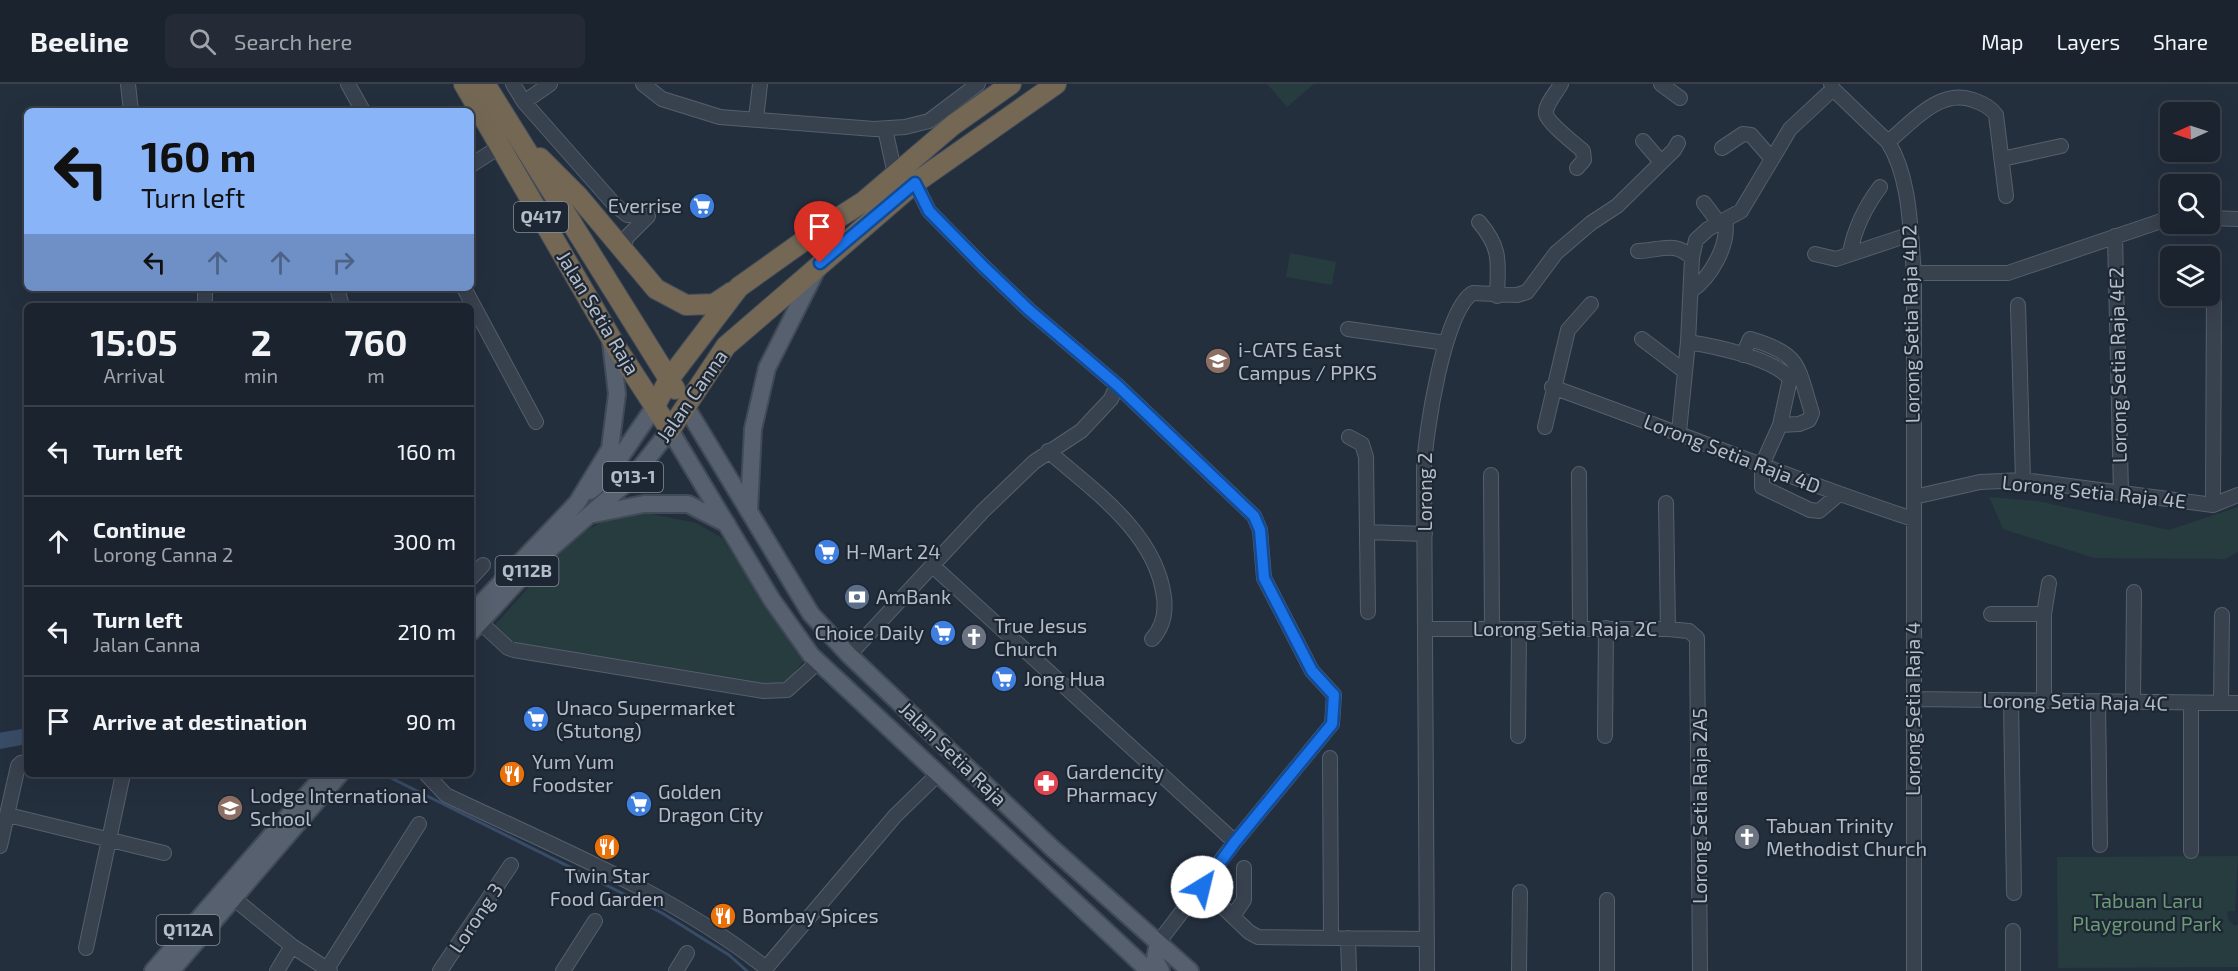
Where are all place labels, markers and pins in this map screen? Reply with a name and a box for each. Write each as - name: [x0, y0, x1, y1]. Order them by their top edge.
- supermarket icon: Everrise: [687, 191, 717, 221]
- place label: Everrise: [608, 193, 682, 217]
- pin: [794, 201, 845, 263]
- place label: i-CATS East Campus / PPKS: [1238, 337, 1377, 384]
- school or university icon: i-CATS East Campus / PPKS: [1203, 346, 1233, 376]
- supermarket icon: H-Mart 24: [812, 537, 842, 567]
- place label: H-Mart 24: [846, 539, 941, 563]
- bank icon: AmBank: [842, 582, 872, 612]
- place label: AmBank: [876, 584, 951, 608]
- place label: True Jesus Church: [994, 613, 1087, 660]
- supermarket icon: Choice Daily: [928, 618, 958, 648]
- place label: Choice Daily: [815, 620, 924, 644]
- church icon: True Jesus Church: [959, 622, 989, 652]
- supermarket icon: Jong Hua: [989, 664, 1019, 694]
- place label: Jong Hua: [1024, 666, 1105, 690]
- place label: Unaco Supermarket (Stutong): [556, 695, 735, 742]
- supermarket icon: Unaco Supermarket (Stutong): [521, 704, 551, 734]
- place label: Yum Yum Foodster: [532, 749, 614, 796]
- restaurant icon: Yum Yum Foodster: [497, 759, 527, 789]
- place label: Gardencity Pharmacy: [1066, 759, 1165, 806]
- pharmacy icon: Gardencity Pharmacy: [1031, 768, 1061, 798]
- place label: Golden Dragon City: [658, 779, 764, 826]
- place label: Lodge International School: [250, 783, 428, 830]
- supermarket icon: Golden Dragon City: [624, 789, 654, 819]
- school or university icon: Lodge International School: [215, 793, 245, 823]
- place label: Tabuan Trinity Methodist Church: [1766, 813, 1927, 860]
- church icon: Tabuan Trinity Methodist Church: [1732, 822, 1762, 852]
- restaurant icon: Twin Star Food Garden: [592, 832, 622, 862]
- place label: Twin Star Food Garden: [550, 863, 664, 910]
- restaurant icon: Bombay Spices: [708, 901, 738, 931]
- place label: Bombay Spices: [742, 903, 879, 927]

